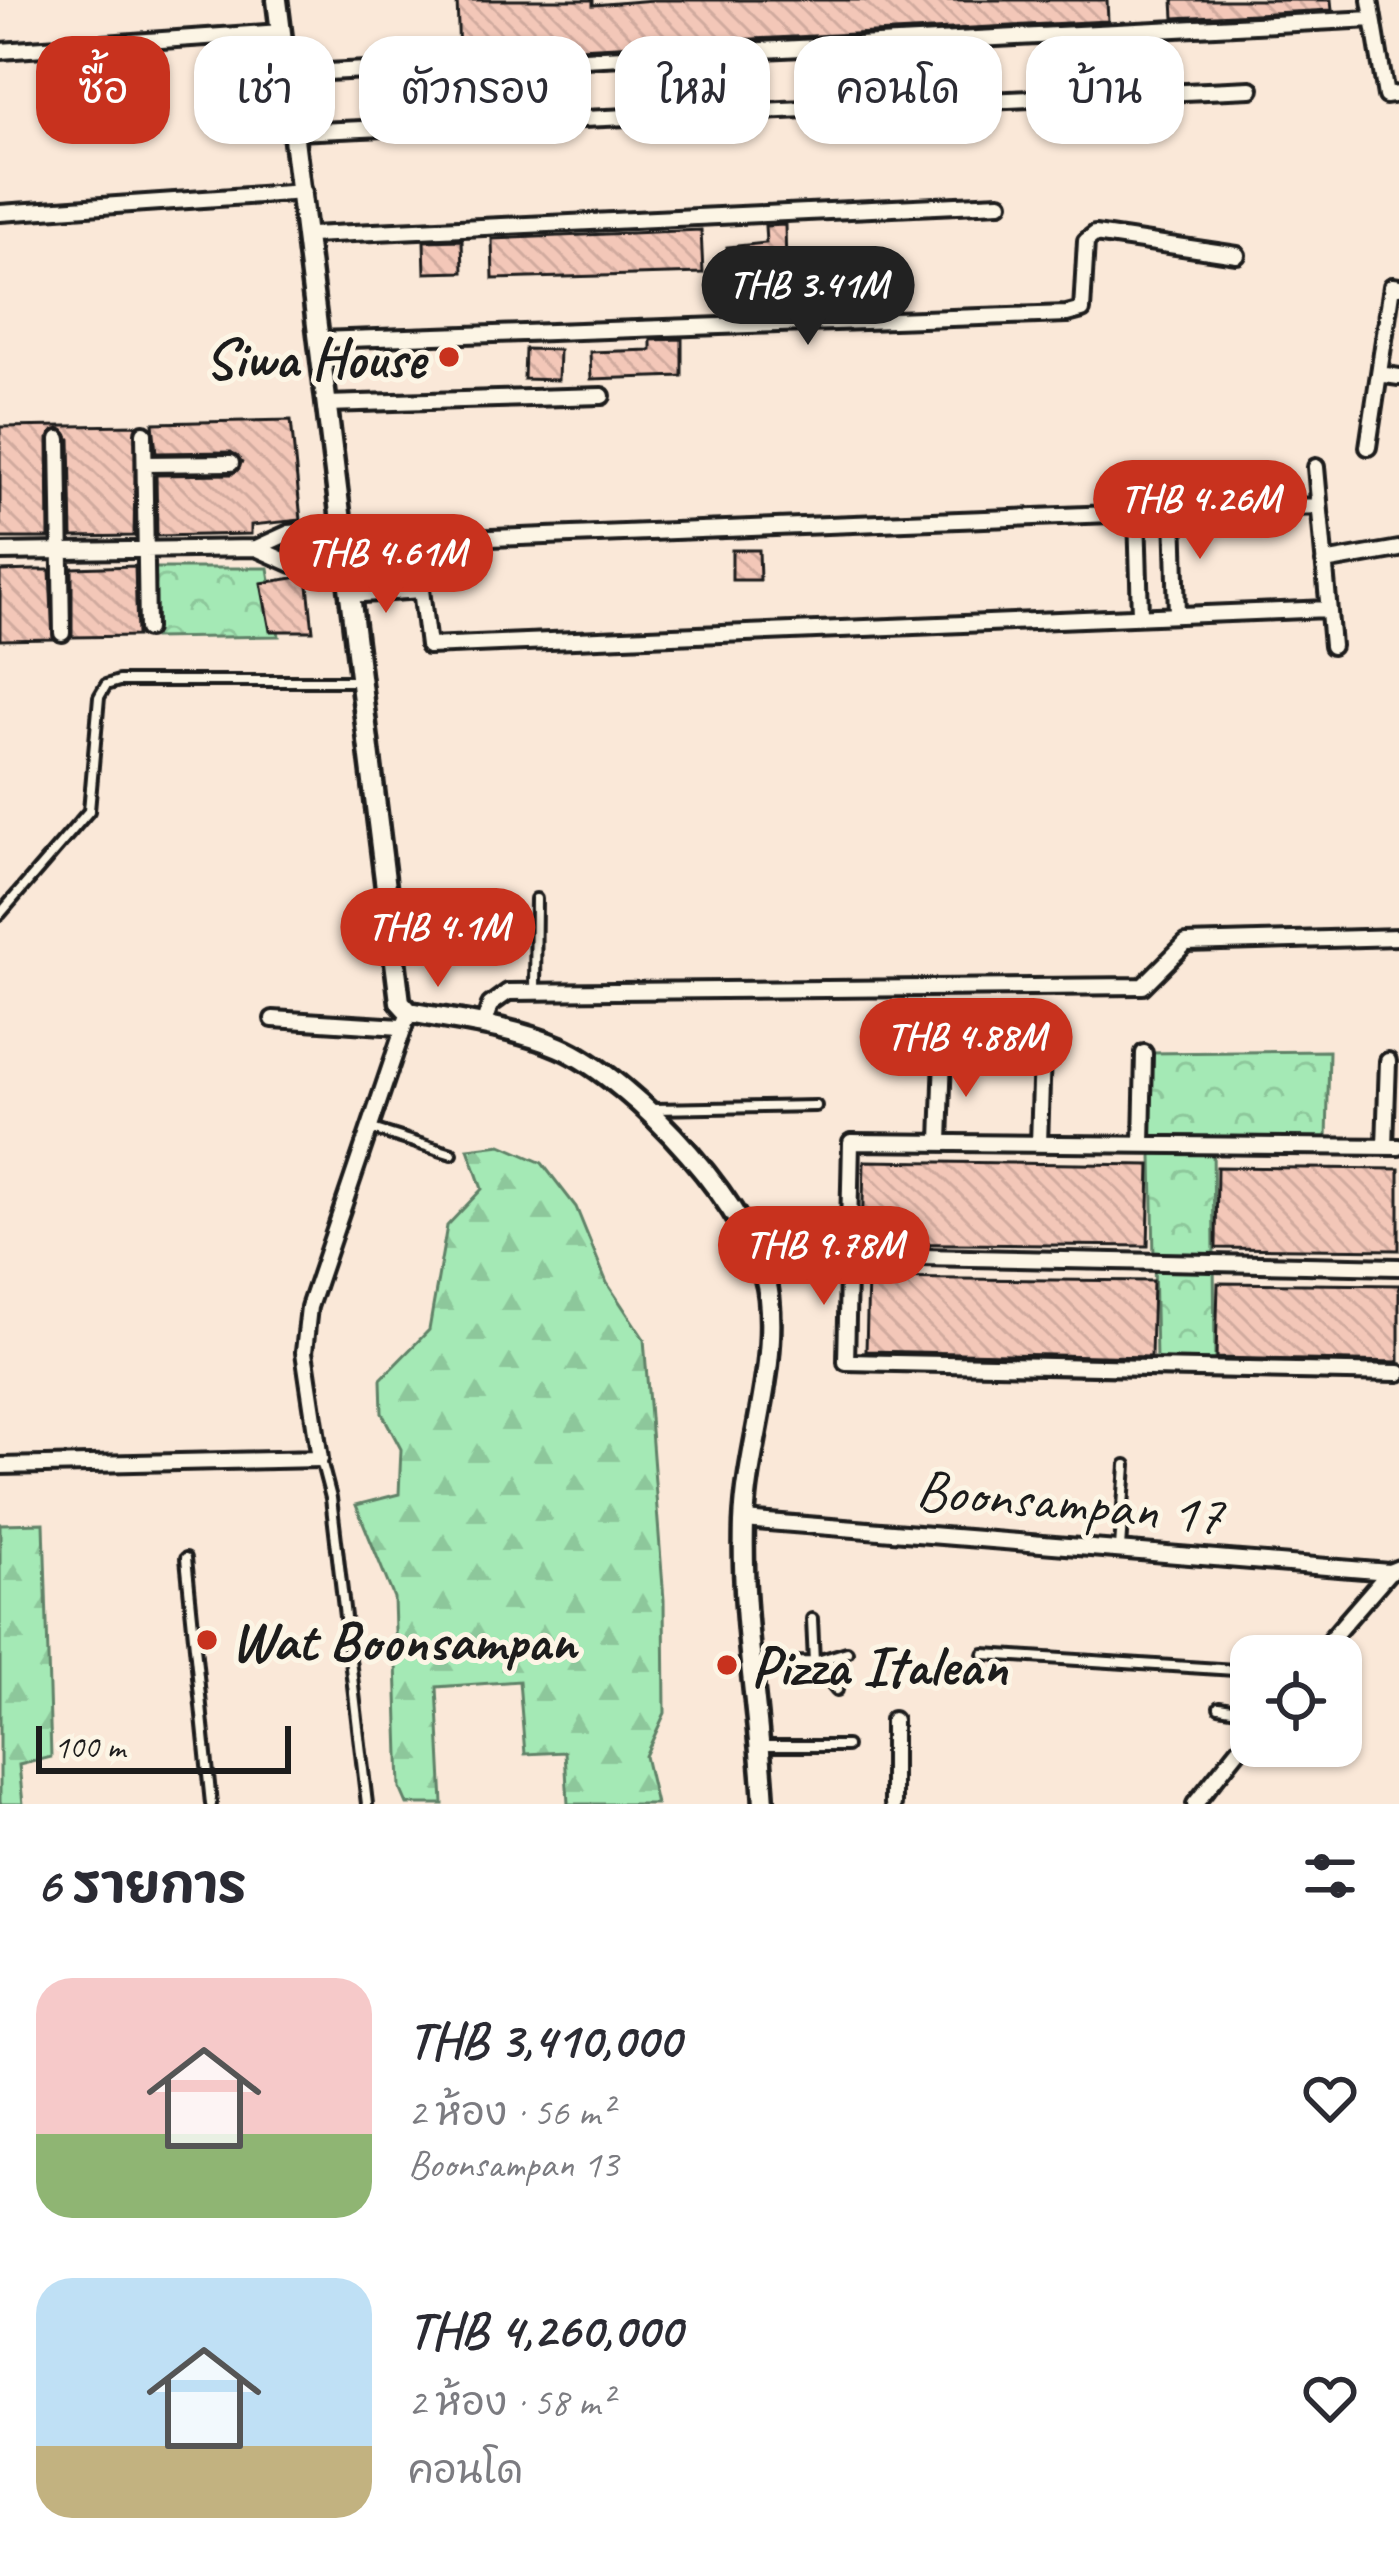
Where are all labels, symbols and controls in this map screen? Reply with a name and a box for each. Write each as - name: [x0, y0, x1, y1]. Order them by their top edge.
- chip: ซื้อ: [36, 36, 170, 144]
- chip: เช่า: [194, 36, 335, 144]
- chip: ตัวกรอง: [359, 36, 591, 144]
- chip: ใหม่: [615, 36, 770, 144]
- chip: คอนโด: [794, 36, 1002, 144]
- chip: บ้าน: [1026, 36, 1184, 144]
- pin: THB 3.41M: [671, 246, 945, 348]
- text: THB 3.41M: [729, 260, 887, 309]
- place label: Siwa House: [204, 322, 429, 394]
- marker: Siwa House: [436, 344, 462, 370]
- pin: THB 4.26M: [1063, 460, 1337, 562]
- text: THB 4.26M: [1120, 474, 1280, 523]
- pin: THB 4.61M: [249, 514, 523, 616]
- text: THB 4.61M: [306, 528, 466, 577]
- pin: THB 4.1M: [314, 888, 562, 990]
- text: THB 4.1M: [367, 902, 509, 951]
- pin: THB 4.88M: [829, 998, 1103, 1100]
- text: THB 4.88M: [887, 1012, 1045, 1061]
- pin: THB 9.78M: [687, 1206, 961, 1308]
- text: THB 9.78M: [745, 1220, 903, 1269]
- street label: Boonsampan 17: [914, 1453, 1230, 1552]
- place label: Wat Boonsampan: [231, 1605, 580, 1677]
- marker: Wat Boonsampan: [194, 1627, 220, 1653]
- place label: Pizza Italean: [751, 1630, 1009, 1702]
- map controls: [1230, 1635, 1362, 1767]
- button: locate: [1230, 1635, 1362, 1767]
- marker: Pizza Italean: [714, 1652, 740, 1678]
- scale bar: [36, 1720, 291, 1773]
- text: 100 m: [54, 1726, 125, 1768]
- icon: filters: [1297, 1843, 1363, 1909]
- text: 6 รายการ: [36, 1853, 247, 1917]
- text: THB 3,410,000: [408, 2008, 680, 2072]
- icon: home: [132, 2026, 276, 2170]
- icon: heart: [1297, 2065, 1363, 2131]
- text: 2 ห้อง · 56 m²: [408, 2088, 612, 2137]
- text: Boonsampan 13: [408, 2140, 618, 2189]
- text: THB 4,260,000: [408, 2298, 681, 2362]
- icon: home: [132, 2326, 276, 2470]
- icon: heart: [1297, 2365, 1363, 2431]
- text: 2 ห้อง · 58 m²: [408, 2378, 612, 2427]
- text: คอนโด: [408, 2446, 523, 2495]

